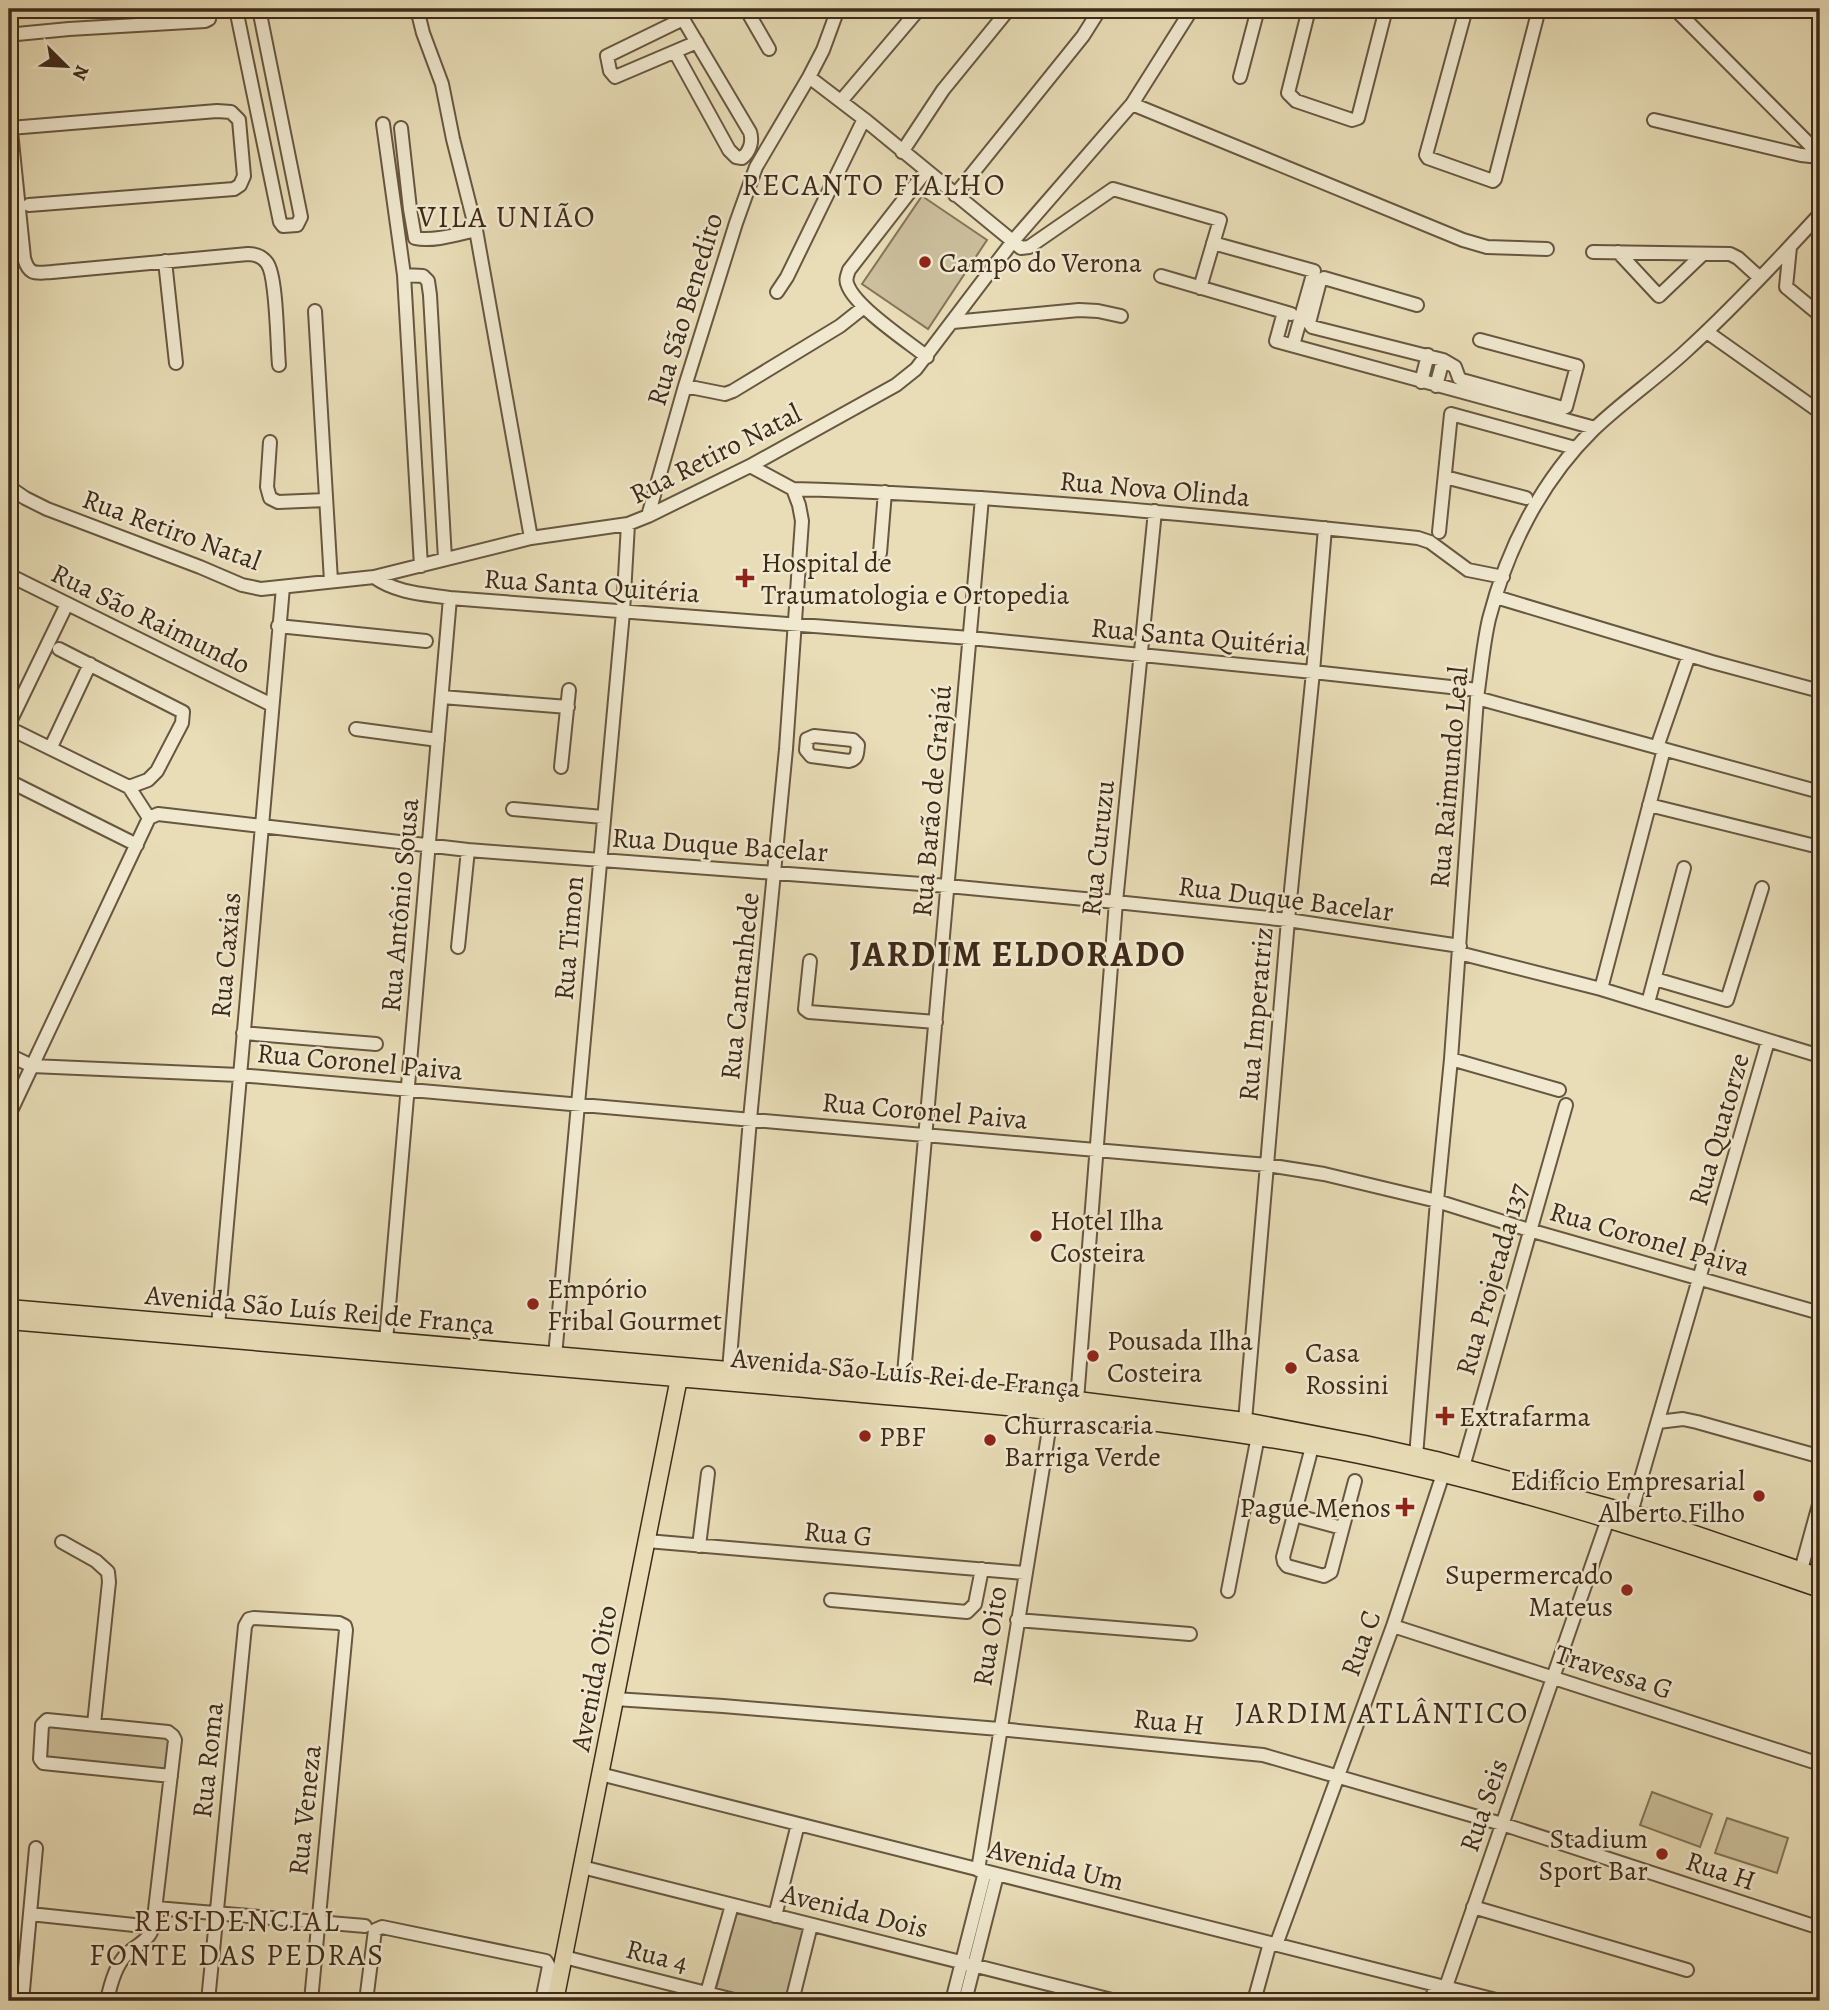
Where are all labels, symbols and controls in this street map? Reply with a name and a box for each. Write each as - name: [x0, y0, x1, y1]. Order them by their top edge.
- north arrow: [32, 32, 102, 102]
- text: N: [66, 61, 95, 84]
- district label: RECANTO FIALHO: [742, 165, 1006, 205]
- district label: VILA UNIÃO: [416, 197, 597, 237]
- street label: Rua São Benedito: [638, 208, 732, 410]
- place label: Campo do Verona: [939, 244, 1142, 282]
- marker: Campo do Verona: [917, 254, 933, 270]
- street label: Rua Retiro Natal: [623, 394, 808, 513]
- street label: Rua Nova Olinda: [1058, 462, 1252, 516]
- street label: Rua Retiro Natal: [77, 480, 266, 580]
- place label: Hospital de Traumatologia e Ortopedia: [761, 544, 1070, 614]
- street label: Rua São Raimundo: [45, 554, 256, 684]
- street label: Rua Santa Quitéria: [483, 559, 701, 613]
- marker: Hospital de Traumatologia e Ortopedia: [735, 568, 755, 588]
- street label: Rua Santa Quitéria: [1089, 609, 1308, 665]
- street label: Rua Raimundo Leal: [1420, 664, 1478, 890]
- street label: Rua Barão de Grajaú: [903, 683, 961, 919]
- street label: Rua Curuzu: [1072, 777, 1124, 918]
- street label: Rua Antônio Sousa: [372, 796, 428, 1014]
- street label: Rua Duque Bacelar: [610, 818, 830, 872]
- street label: Rua Duque Bacelar: [1176, 867, 1396, 931]
- street label: Rua Timon: [545, 874, 593, 1002]
- street label: Rua Cantanhede: [711, 890, 769, 1082]
- street label: Rua Caxias: [202, 891, 250, 1020]
- street label: Rua Imperatriz: [1229, 925, 1283, 1103]
- district label: JARDIM ELDORADO: [849, 930, 1187, 978]
- street label: Rua Coronel Paiva: [255, 1034, 464, 1090]
- street label: Rua Quatorze: [1679, 1049, 1759, 1210]
- street label: Rua Coronel Paiva: [820, 1083, 1029, 1139]
- street label: Rua Projetada 137: [1446, 1179, 1538, 1380]
- street label: Rua Coronel Paiva: [1545, 1192, 1754, 1286]
- place label: Hotel Ilha Costeira: [1050, 1202, 1164, 1272]
- marker: Hotel Ilha Costeira: [1028, 1228, 1044, 1244]
- place label: Empório Fribal Gourmet: [547, 1270, 722, 1340]
- street label: Avenida São Luís Rei de França: [143, 1276, 496, 1344]
- marker: Empório Fribal Gourmet: [525, 1296, 541, 1312]
- place label: Pousada Ilha Costeira: [1107, 1322, 1253, 1392]
- place label: Casa Rossini: [1305, 1334, 1389, 1404]
- street label: Avenida São Luís Rei de França: [729, 1339, 1082, 1407]
- marker: Pousada Ilha Costeira: [1085, 1348, 1101, 1364]
- marker: Casa Rossini: [1283, 1360, 1299, 1376]
- place label: Extrafarma: [1459, 1398, 1591, 1436]
- place label: Churrascaria Barriga Verde: [1004, 1406, 1161, 1476]
- marker: Extrafarma: [1437, 1408, 1453, 1424]
- place label: PBF: [879, 1418, 925, 1456]
- marker: PBF: [857, 1428, 873, 1444]
- marker: Churrascaria Barriga Verde: [982, 1432, 998, 1448]
- place label: Edifício Empresarial Alberto Filho: [1510, 1462, 1745, 1532]
- marker: Edifício Empresarial Alberto Filho: [1751, 1488, 1767, 1504]
- place label: Pague Menos: [1240, 1489, 1391, 1527]
- marker: Pague Menos: [1397, 1499, 1413, 1515]
- street label: Rua G: [802, 1512, 874, 1556]
- place label: Supermercado Mateus: [1445, 1556, 1613, 1626]
- marker: Supermercado Mateus: [1619, 1582, 1635, 1598]
- street label: Rua Oito: [963, 1584, 1017, 1689]
- street label: Avenida Oito: [561, 1602, 627, 1755]
- street label: Rua C: [1332, 1605, 1390, 1682]
- street label: Travessa G: [1550, 1635, 1677, 1709]
- district label: JARDIM ATLÂNTICO: [1235, 1693, 1529, 1733]
- street label: Rua H: [1132, 1699, 1206, 1745]
- street label: Rua Roma: [183, 1700, 233, 1820]
- street label: Rua Veneza: [279, 1743, 331, 1877]
- street label: Rua Seis: [1450, 1754, 1518, 1857]
- place label: Stadium Sport Bar: [1538, 1820, 1648, 1890]
- street label: Avenida Um: [983, 1829, 1128, 1900]
- street label: Rua H: [1681, 1842, 1760, 1900]
- marker: Stadium Sport Bar: [1654, 1846, 1670, 1862]
- street label: Avenida Dois: [776, 1874, 932, 1948]
- district label: RESIDENCIAL FONTE DAS PEDRAS: [89, 1901, 385, 1975]
- street label: Rua 4: [622, 1930, 692, 1982]

